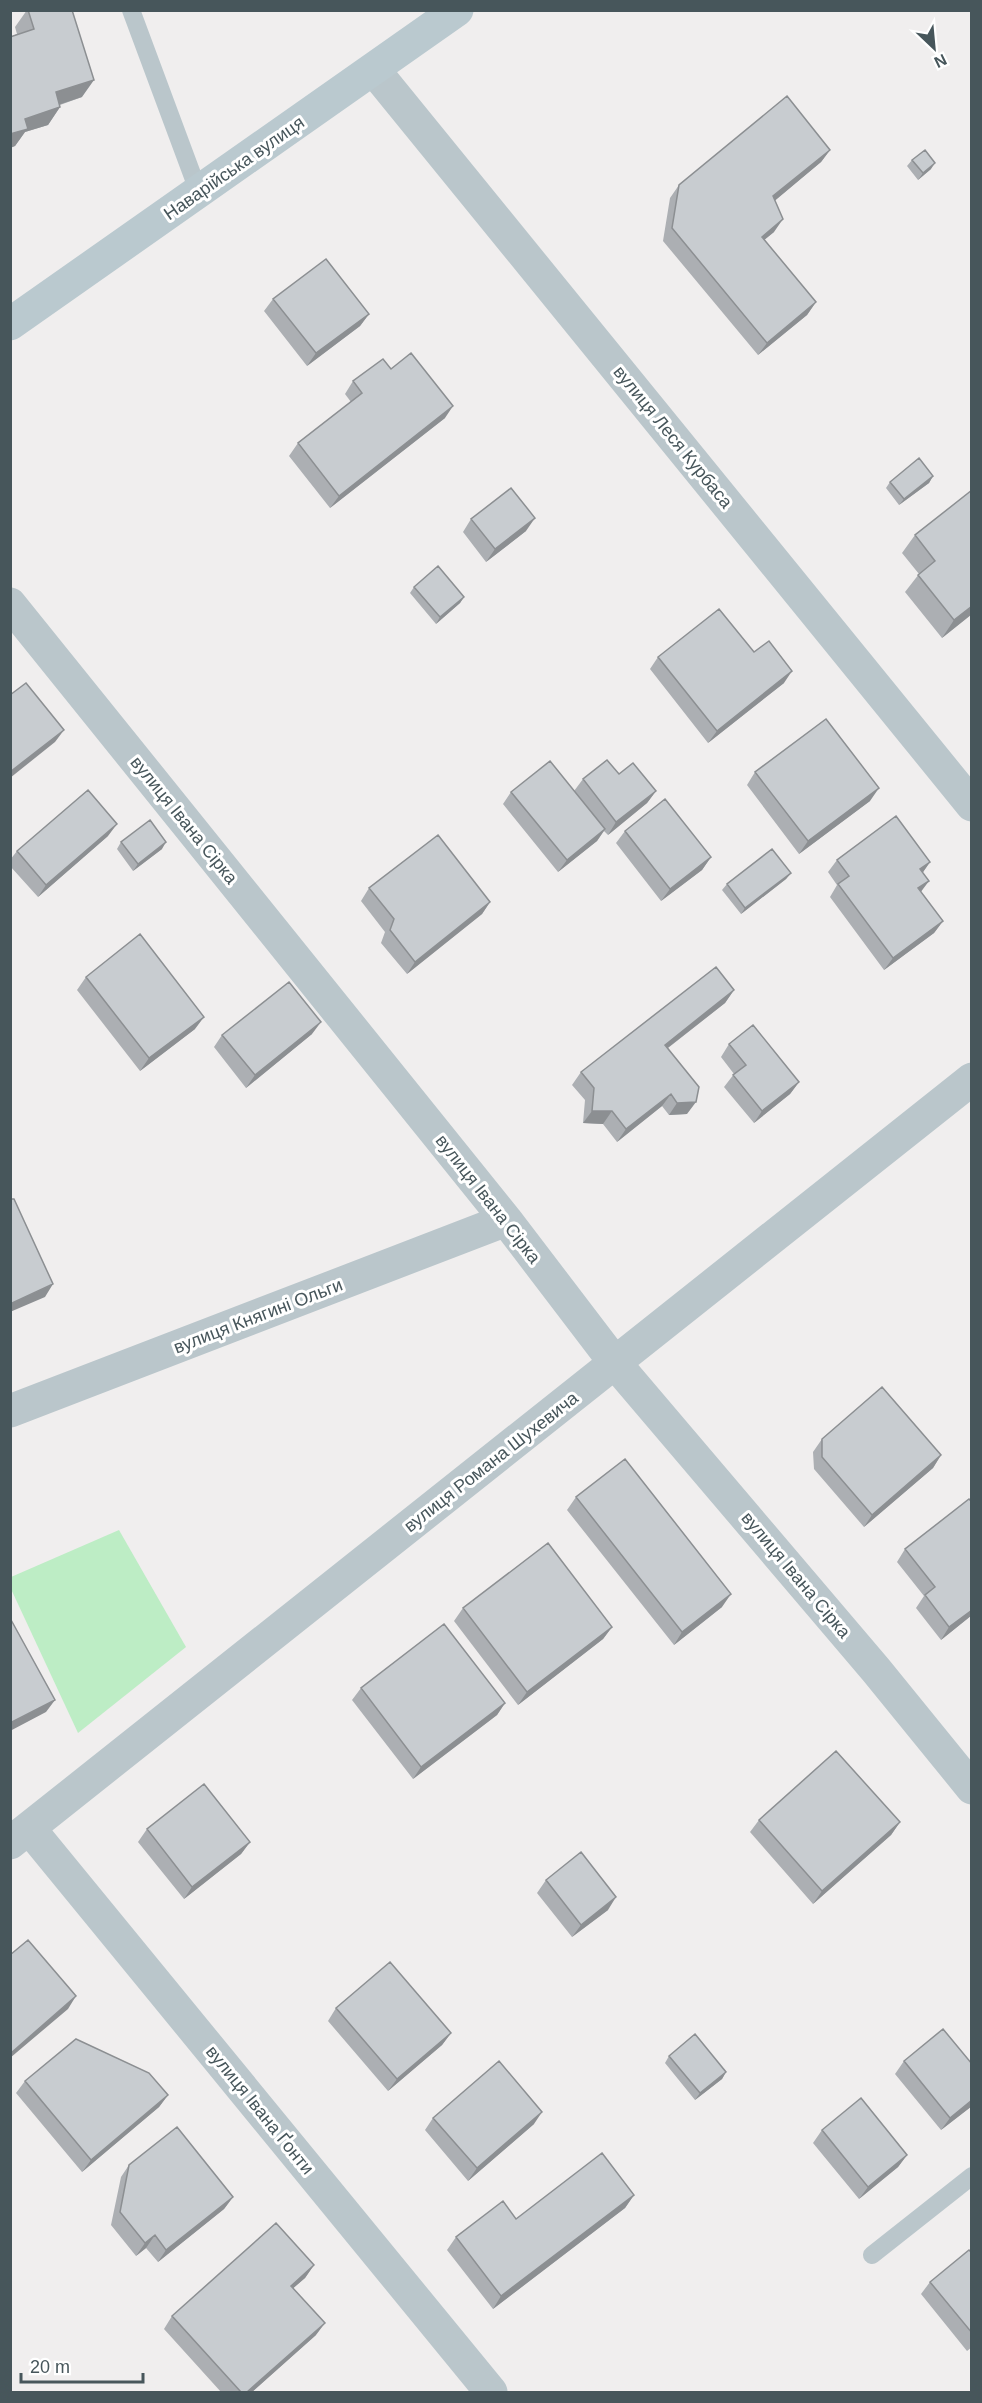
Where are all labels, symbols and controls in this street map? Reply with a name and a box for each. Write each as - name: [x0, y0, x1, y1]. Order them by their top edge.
- north arrow: [904, 18, 964, 78]
- text: N: [931, 51, 949, 71]
- street label: Наварійська вулиця: [160, 112, 308, 224]
- street label: вулиця Леся Курбаса: [609, 362, 737, 513]
- street label: вулиця Івана Сірка: [127, 752, 242, 888]
- street label: вулиця Івана Сірка: [431, 1131, 545, 1268]
- street label: вулиця Княгині Ольги: [171, 1275, 345, 1357]
- street label: вулиця Романа Шухевича: [400, 1387, 583, 1536]
- street label: вулиця Івана Сірка: [738, 1508, 855, 1643]
- street label: вулиця Івана Ґонти: [202, 2041, 319, 2178]
- scale bar: [21, 2346, 142, 2384]
- text: 20 m: [30, 2357, 70, 2377]

